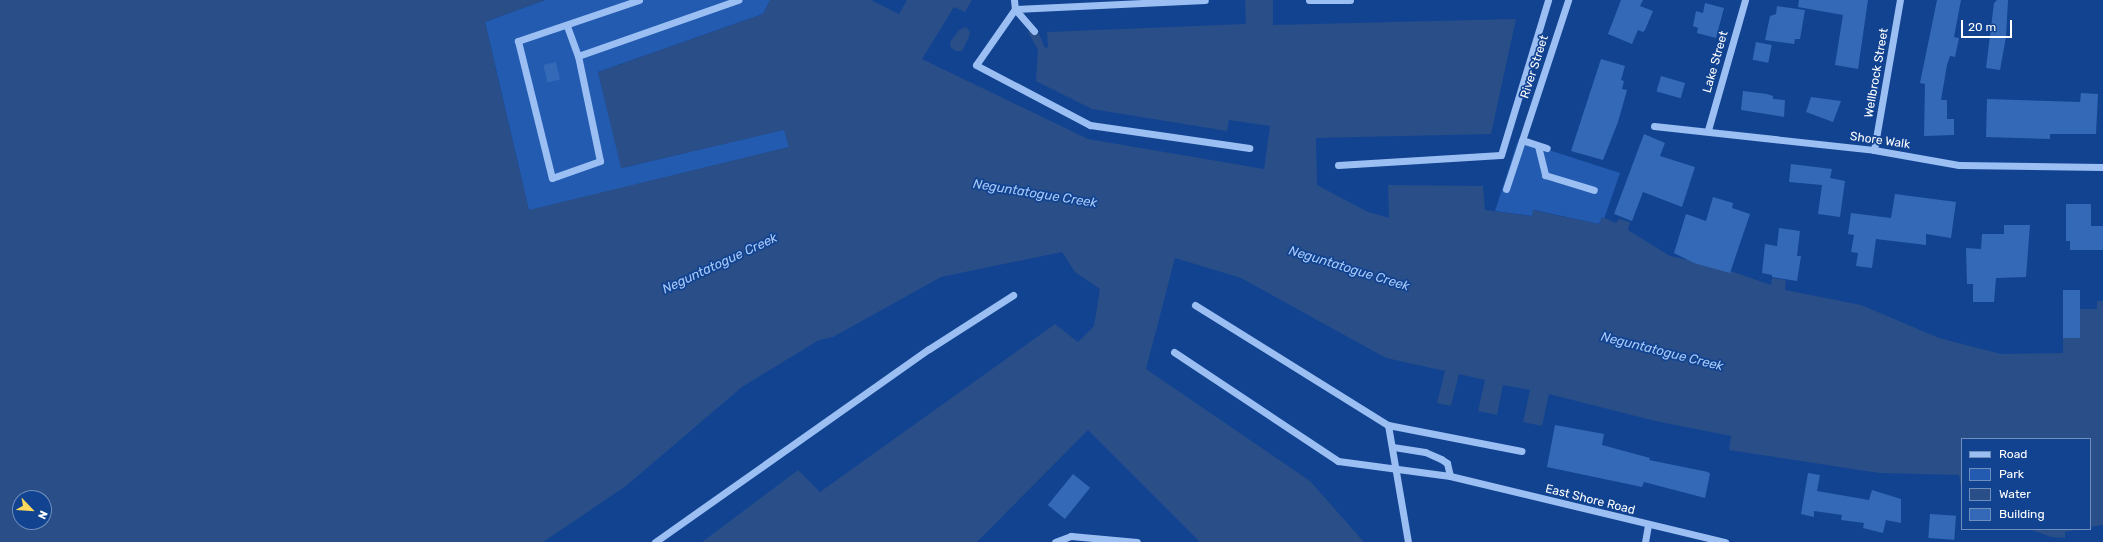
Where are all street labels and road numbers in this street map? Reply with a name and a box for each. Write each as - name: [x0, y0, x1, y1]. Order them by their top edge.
- street label: Wellbrock Street: [1862, 27, 1892, 119]
- street label: Lake Street: [1700, 29, 1732, 95]
- street label: River Street: [1518, 33, 1552, 101]
- street label: Shore Walk: [1849, 130, 1911, 152]
- street label: East Shore Road: [1544, 482, 1636, 518]

